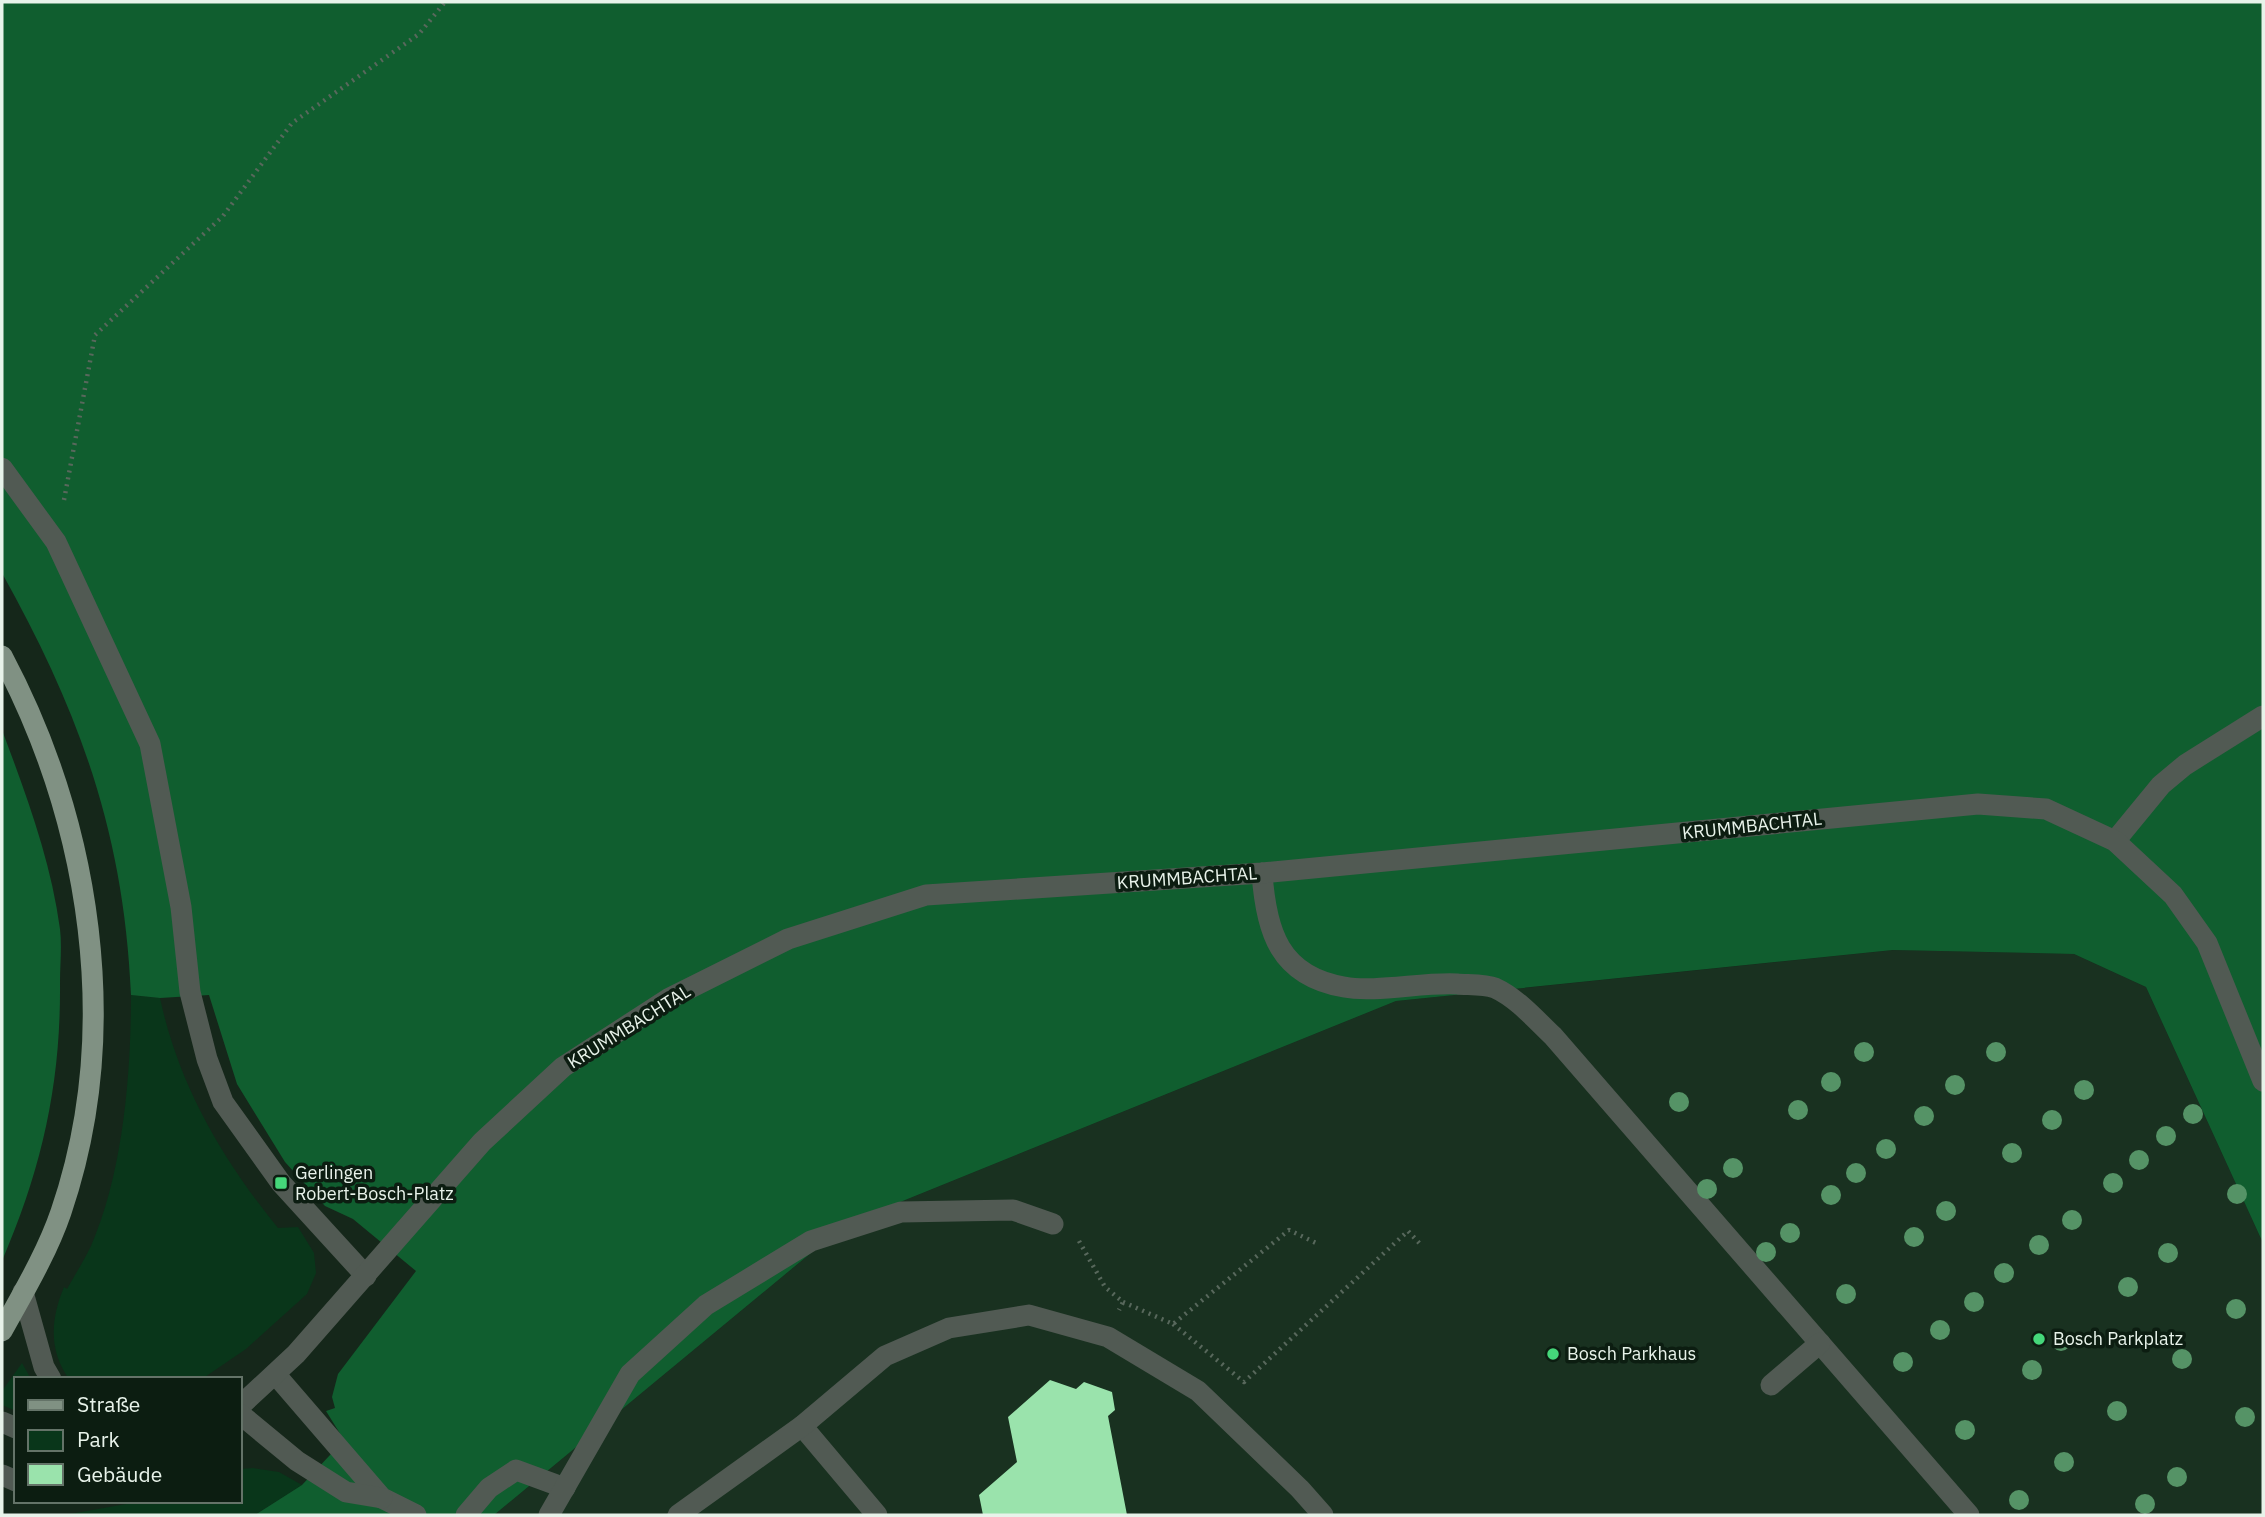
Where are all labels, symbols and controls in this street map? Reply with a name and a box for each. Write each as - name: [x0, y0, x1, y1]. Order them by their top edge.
- street label: KRUMMBACHTAL: [1681, 807, 1823, 844]
- street label: KRUMMBACHTAL: [1116, 861, 1258, 894]
- street label: KRUMMBACHTAL: [563, 980, 694, 1074]
- place label: Gerlingen Robert-Bosch-Platz: [295, 1161, 454, 1205]
- marker: Gerlingen Robert-Bosch-Platz: [273, 1175, 289, 1191]
- place label: Bosch Parkplatz: [2053, 1327, 2183, 1350]
- marker: Bosch Parkplatz: [2031, 1331, 2047, 1347]
- place label: Bosch Parkhaus: [1567, 1342, 1696, 1365]
- marker: Bosch Parkhaus: [1545, 1346, 1561, 1362]
- legend: [14, 1377, 242, 1503]
- text: Straße: [77, 1390, 140, 1418]
- text: Park: [77, 1425, 120, 1453]
- text: Gebäude: [77, 1460, 162, 1488]

